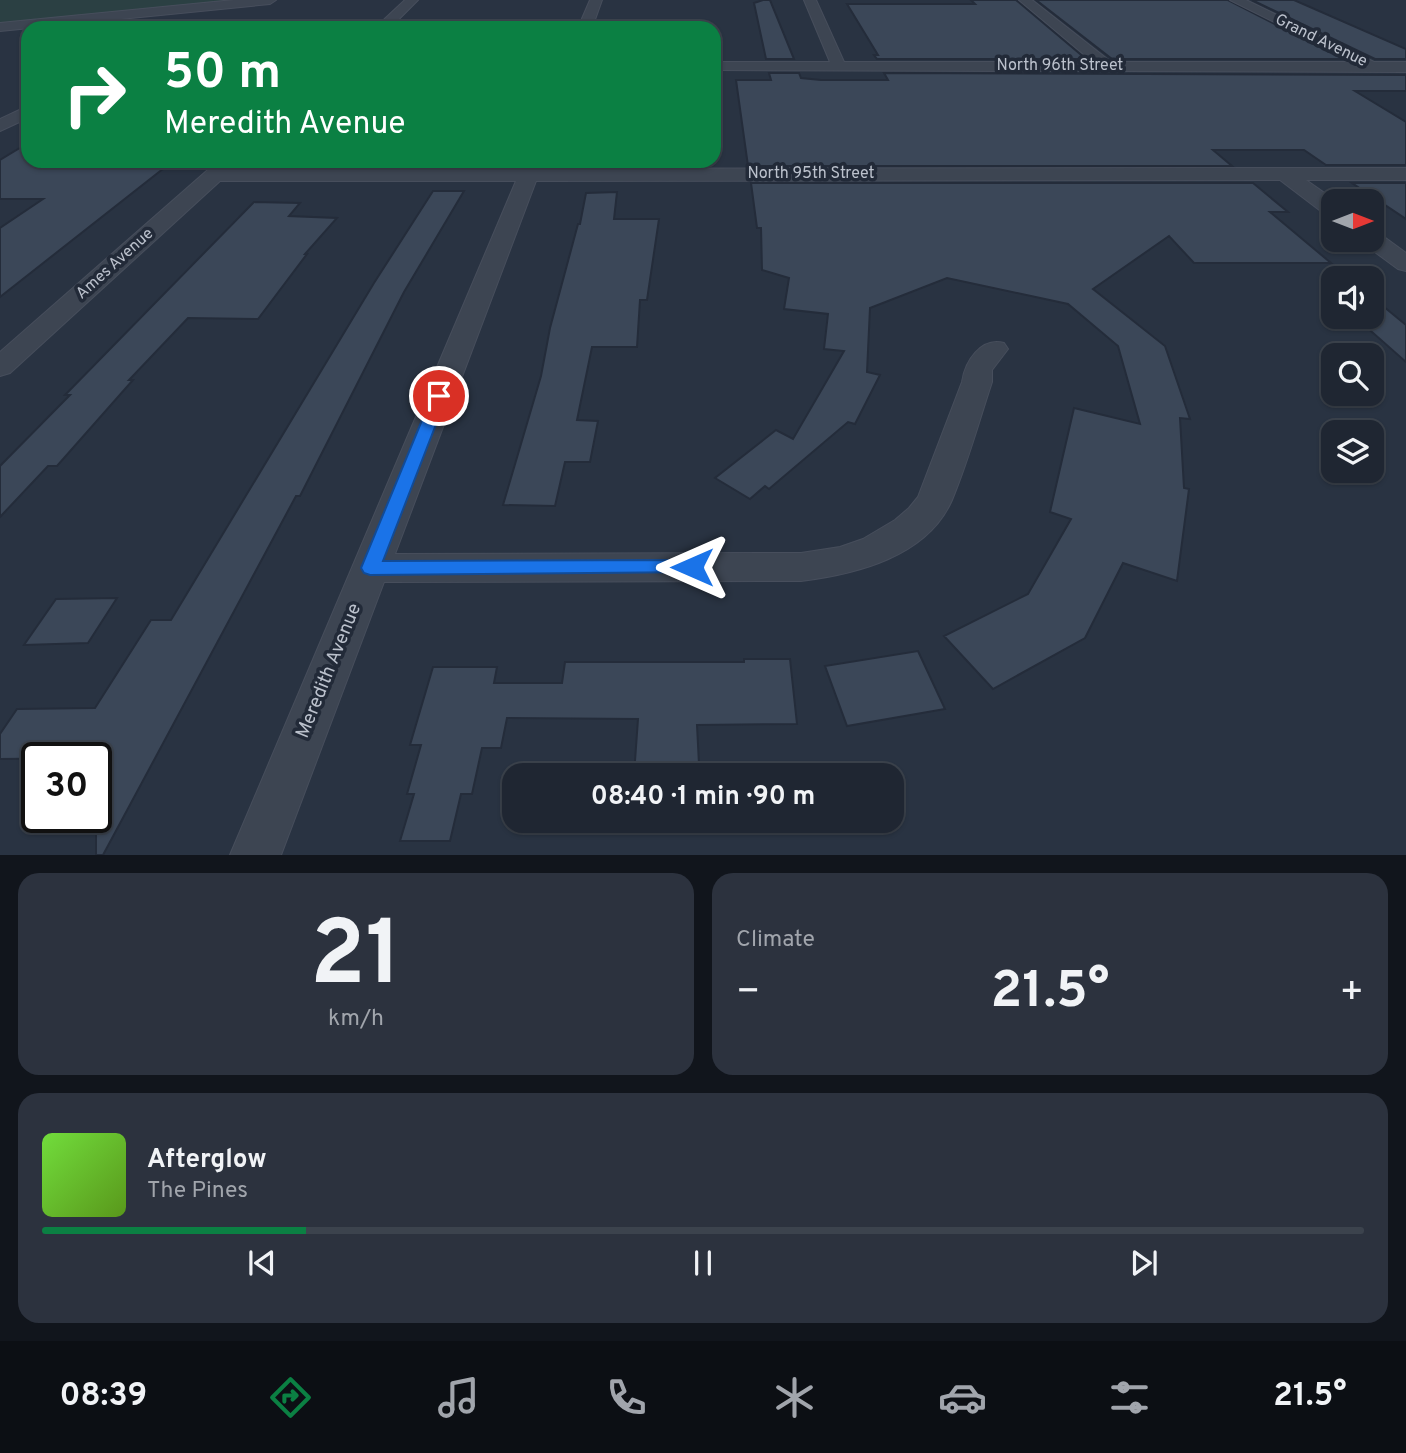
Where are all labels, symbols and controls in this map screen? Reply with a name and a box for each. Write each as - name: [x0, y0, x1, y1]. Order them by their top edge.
- street label: Grand Avenue: [1272, 10, 1370, 72]
- text: 50 m: [164, 44, 281, 106]
- icon: right: [49, 49, 140, 140]
- street label: North 96th Street: [997, 56, 1123, 76]
- text: Meredith Avenue: [164, 105, 406, 145]
- street label: North 95th Street: [747, 164, 875, 184]
- north arrow: [1321, 189, 1384, 252]
- map controls: [1321, 189, 1384, 483]
- street label: Ames Avenue: [72, 224, 158, 304]
- button: sound: [1321, 266, 1384, 329]
- button: search: [1321, 343, 1384, 406]
- pin: [409, 366, 469, 426]
- icon: arrive: [420, 377, 458, 415]
- button: layers: [1321, 420, 1384, 483]
- position arrow: [655, 530, 729, 604]
- street label: Meredith Avenue: [291, 600, 367, 742]
- speed limit sign: 30: [21, 742, 112, 833]
- text: 08:40 · 1 min · 90 m: [591, 781, 815, 814]
- text: 21: [310, 902, 402, 1017]
- text: Climate: [736, 926, 815, 955]
- text: 21.5°: [991, 960, 1109, 1026]
- text: −: [736, 969, 761, 1018]
- text: +: [1339, 969, 1364, 1018]
- text: km/h: [328, 1005, 384, 1034]
- text: Afterglow: [147, 1144, 267, 1177]
- text: The Pines: [147, 1177, 248, 1206]
- icon: previous: [243, 1244, 281, 1282]
- icon: pause: [684, 1244, 722, 1282]
- icon: next: [1125, 1244, 1163, 1282]
- icon: directions: [266, 1373, 315, 1422]
- icon: music: [434, 1373, 483, 1422]
- icon: phone: [602, 1373, 651, 1422]
- icon: climate: [770, 1373, 819, 1422]
- icon: car: [938, 1373, 987, 1422]
- icon: filters: [1105, 1373, 1154, 1422]
- text: 08:39: [59, 1377, 147, 1417]
- text: 21.5°: [1273, 1377, 1347, 1417]

